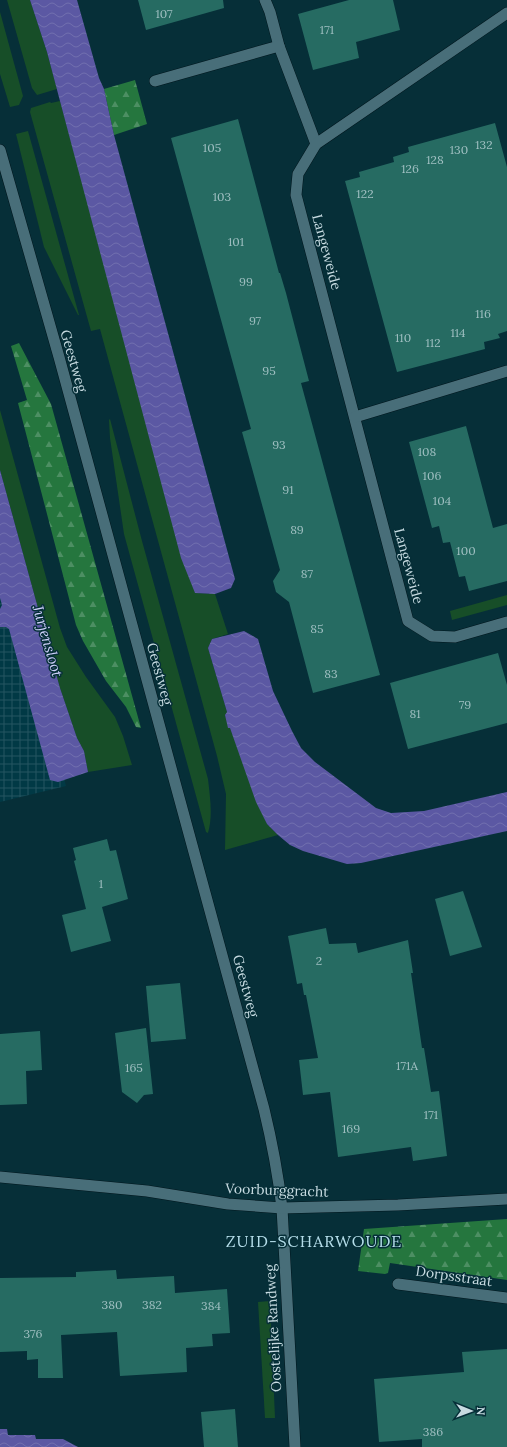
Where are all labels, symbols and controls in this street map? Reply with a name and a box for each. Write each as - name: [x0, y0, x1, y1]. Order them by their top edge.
- house number: 107: [155, 6, 173, 21]
- house number: 171: [320, 22, 334, 37]
- house number: 132: [475, 137, 493, 152]
- house number: 105: [203, 140, 221, 155]
- house number: 130: [450, 142, 468, 157]
- house number: 128: [426, 152, 444, 167]
- house number: 126: [401, 161, 419, 176]
- house number: 122: [356, 186, 374, 201]
- house number: 103: [213, 189, 232, 204]
- street label: Langeweide: [308, 212, 346, 292]
- house number: 101: [228, 234, 244, 249]
- house number: 99: [239, 274, 253, 289]
- house number: 116: [475, 306, 491, 321]
- house number: 97: [249, 313, 262, 328]
- house number: 114: [450, 325, 466, 340]
- street label: Geestweg: [56, 328, 92, 395]
- house number: 110: [395, 330, 411, 345]
- house number: 112: [425, 335, 441, 350]
- house number: 95: [262, 363, 276, 378]
- house number: 93: [272, 437, 286, 452]
- house number: 108: [418, 444, 437, 459]
- house number: 106: [423, 468, 441, 483]
- house number: 91: [282, 482, 294, 497]
- house number: 104: [433, 493, 452, 508]
- house number: 89: [290, 522, 304, 537]
- street label: Langeweide: [390, 526, 428, 606]
- house number: 100: [456, 543, 476, 558]
- house number: 87: [301, 566, 314, 581]
- water label: Jurjensloot: [28, 602, 67, 680]
- house number: 85: [310, 621, 324, 636]
- street label: Geestweg: [143, 641, 177, 708]
- house number: 83: [324, 666, 338, 681]
- house number: 79: [459, 697, 471, 712]
- house number: 81: [409, 706, 421, 721]
- house number: 1: [99, 876, 103, 891]
- street label: Geestweg: [229, 953, 263, 1020]
- house number: 2: [316, 953, 322, 968]
- house number: 171A: [396, 1058, 418, 1073]
- house number: 165: [125, 1060, 143, 1075]
- house number: 171: [424, 1107, 438, 1122]
- house number: 169: [342, 1121, 360, 1136]
- street label: Voorburggracht: [224, 1179, 330, 1201]
- district label: ZUID-SCHARWOUDE: [226, 1231, 402, 1251]
- street label: Dorpsstraat: [415, 1262, 494, 1290]
- street label: Oostelijke Randweg: [261, 1263, 285, 1392]
- house number: 380: [102, 1297, 122, 1312]
- house number: 382: [142, 1297, 162, 1312]
- house number: 384: [201, 1298, 221, 1313]
- house number: 376: [24, 1326, 42, 1341]
- north arrow: [451, 1391, 491, 1431]
- text: N: [474, 1407, 488, 1416]
- house number: 386: [423, 1424, 443, 1439]

